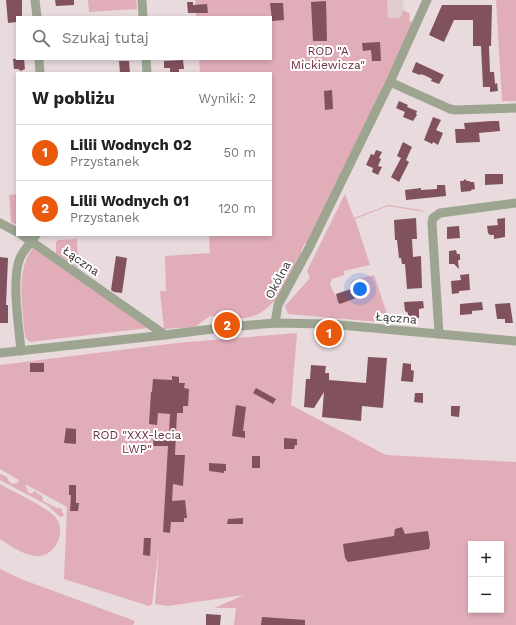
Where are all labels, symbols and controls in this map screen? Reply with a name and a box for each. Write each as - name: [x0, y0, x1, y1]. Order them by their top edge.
- search box: [16, 16, 272, 60]
- icon: search: [30, 27, 52, 49]
- text: Szukaj tutaj: [62, 29, 149, 47]
- park label: ROD "A Mickiewicza": [291, 44, 365, 72]
- text: W pobliżu: [32, 88, 115, 108]
- text: Wyniki: 2: [199, 91, 256, 106]
- text: Lilii Wodnych 02: [70, 136, 192, 154]
- text: 1: [42, 145, 48, 160]
- text: 50 m: [224, 145, 256, 160]
- text: Przystanek: [70, 154, 139, 169]
- text: Lilii Wodnych 01: [70, 192, 189, 210]
- text: 2: [41, 201, 49, 216]
- text: 120 m: [218, 201, 256, 216]
- text: Przystanek: [70, 210, 139, 225]
- street label: Łączna: [60, 243, 102, 279]
- street label: Okólna: [262, 259, 294, 301]
- your location: [350, 279, 370, 299]
- street label: Łączna: [375, 309, 418, 327]
- pin: 2: [214, 310, 240, 340]
- pin: 1: [316, 318, 342, 348]
- park label: ROD "XXX-lecia LWP": [93, 428, 182, 456]
- map controls: [468, 541, 504, 613]
- button: +: [468, 541, 504, 577]
- button: −: [468, 577, 504, 613]

